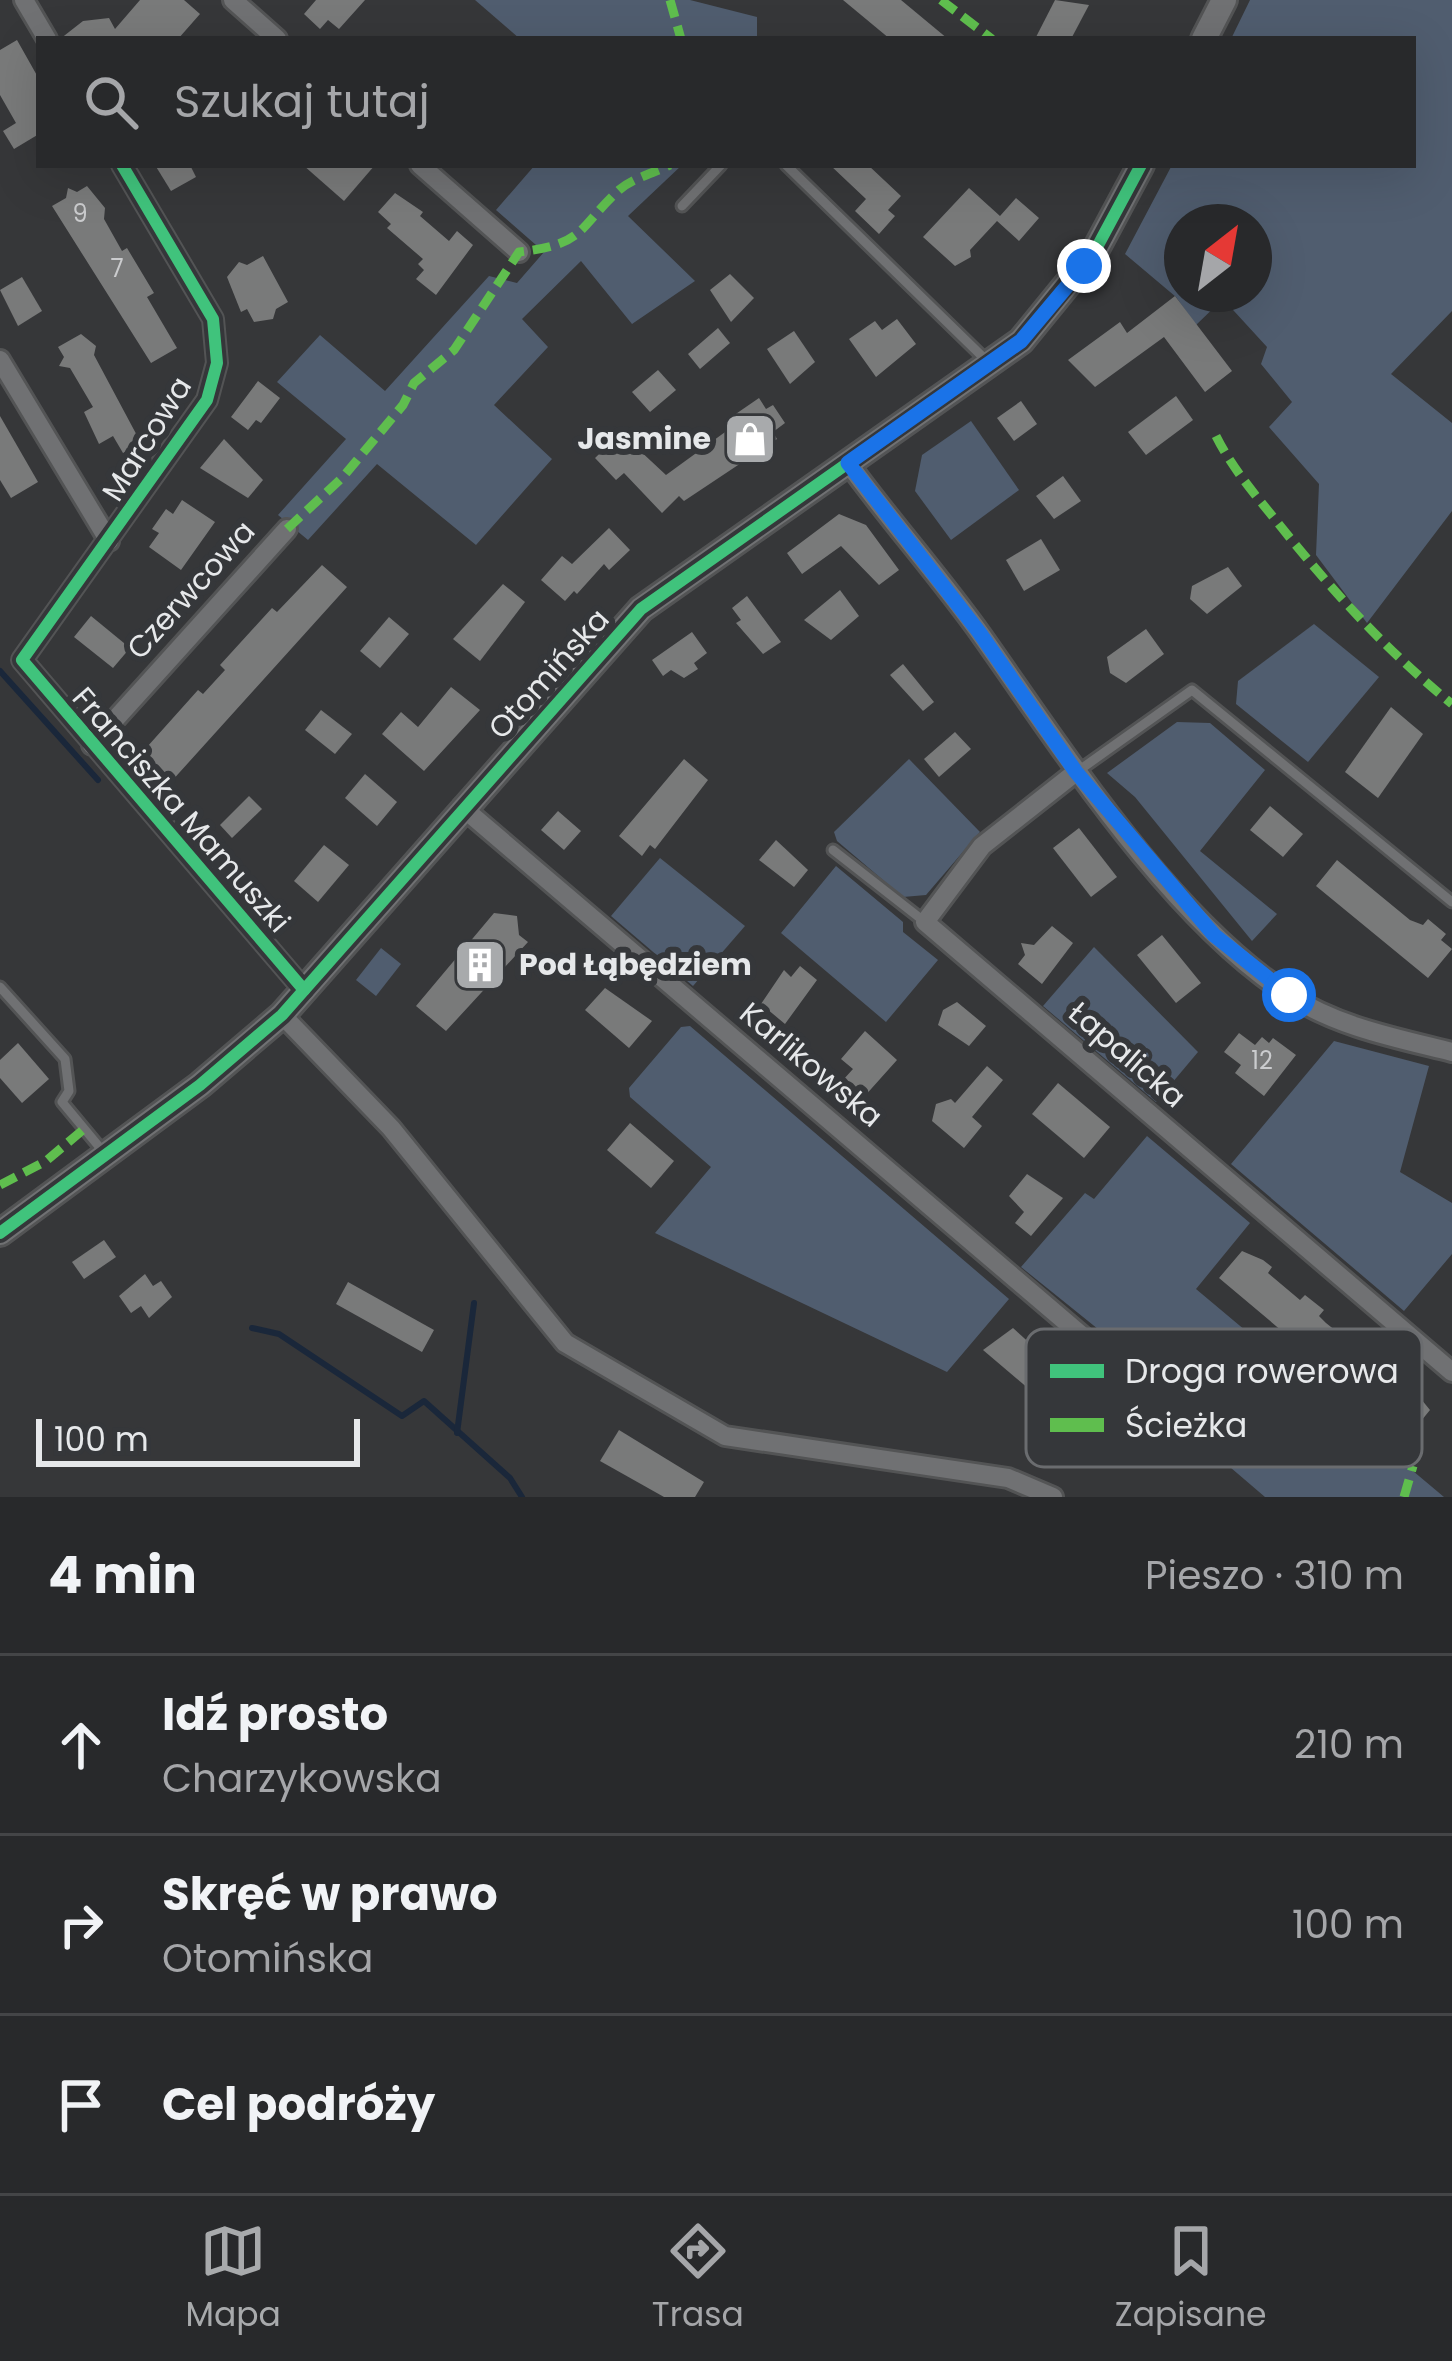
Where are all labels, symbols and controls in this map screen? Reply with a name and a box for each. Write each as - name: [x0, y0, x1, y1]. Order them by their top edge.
- search box: [36, 36, 1416, 168]
- icon: search: [78, 69, 144, 135]
- text: Szukaj tutaj: [174, 70, 430, 133]
- house number: 9: [72, 197, 88, 230]
- north arrow: [1164, 204, 1272, 312]
- route end: [1057, 239, 1111, 293]
- house number: 7: [110, 252, 124, 285]
- street label: Marcowa: [91, 368, 202, 509]
- shop icon: Jasmine: [722, 411, 778, 467]
- place label: Jasmine: [577, 417, 711, 460]
- street label: Czerwcowa: [117, 511, 265, 669]
- street label: Otomińska: [478, 599, 619, 748]
- street label: Franciszka Mamuszki: [63, 678, 300, 942]
- building icon: Pod Łąbędziem: [452, 937, 508, 993]
- place label: Pod Łąbędziem: [519, 943, 752, 986]
- route start: [1262, 968, 1316, 1022]
- street label: Karlikowska: [731, 992, 892, 1137]
- street label: Łapalicka: [1059, 992, 1195, 1118]
- house number: 12: [1251, 1044, 1273, 1077]
- legend: [1026, 1329, 1422, 1467]
- text: Droga rowerowa: [1125, 1348, 1399, 1395]
- text: Ścieżka: [1125, 1402, 1247, 1449]
- scale bar: [36, 1413, 360, 1466]
- text: 100 m: [54, 1416, 149, 1463]
- text: 4 min: [48, 1539, 197, 1611]
- text: Pieszo · 310 m: [1145, 1548, 1404, 1603]
- text: Idź prosto: [162, 1683, 388, 1746]
- icon: ahead: [48, 1712, 114, 1778]
- text: 210 m: [1294, 1717, 1404, 1772]
- text: Charzykowska: [162, 1751, 442, 1806]
- text: Skręć w prawo: [162, 1863, 498, 1926]
- icon: right: [48, 1892, 114, 1958]
- text: 100 m: [1292, 1897, 1404, 1952]
- text: Otomińska: [162, 1931, 373, 1986]
- icon: arrive: [48, 2072, 114, 2138]
- text: Cel podróży: [162, 2073, 435, 2136]
- tab: Mapa: [185, 2218, 281, 2340]
- tab: Trasa: [652, 2218, 744, 2340]
- tab: Zapisane: [1115, 2218, 1266, 2340]

